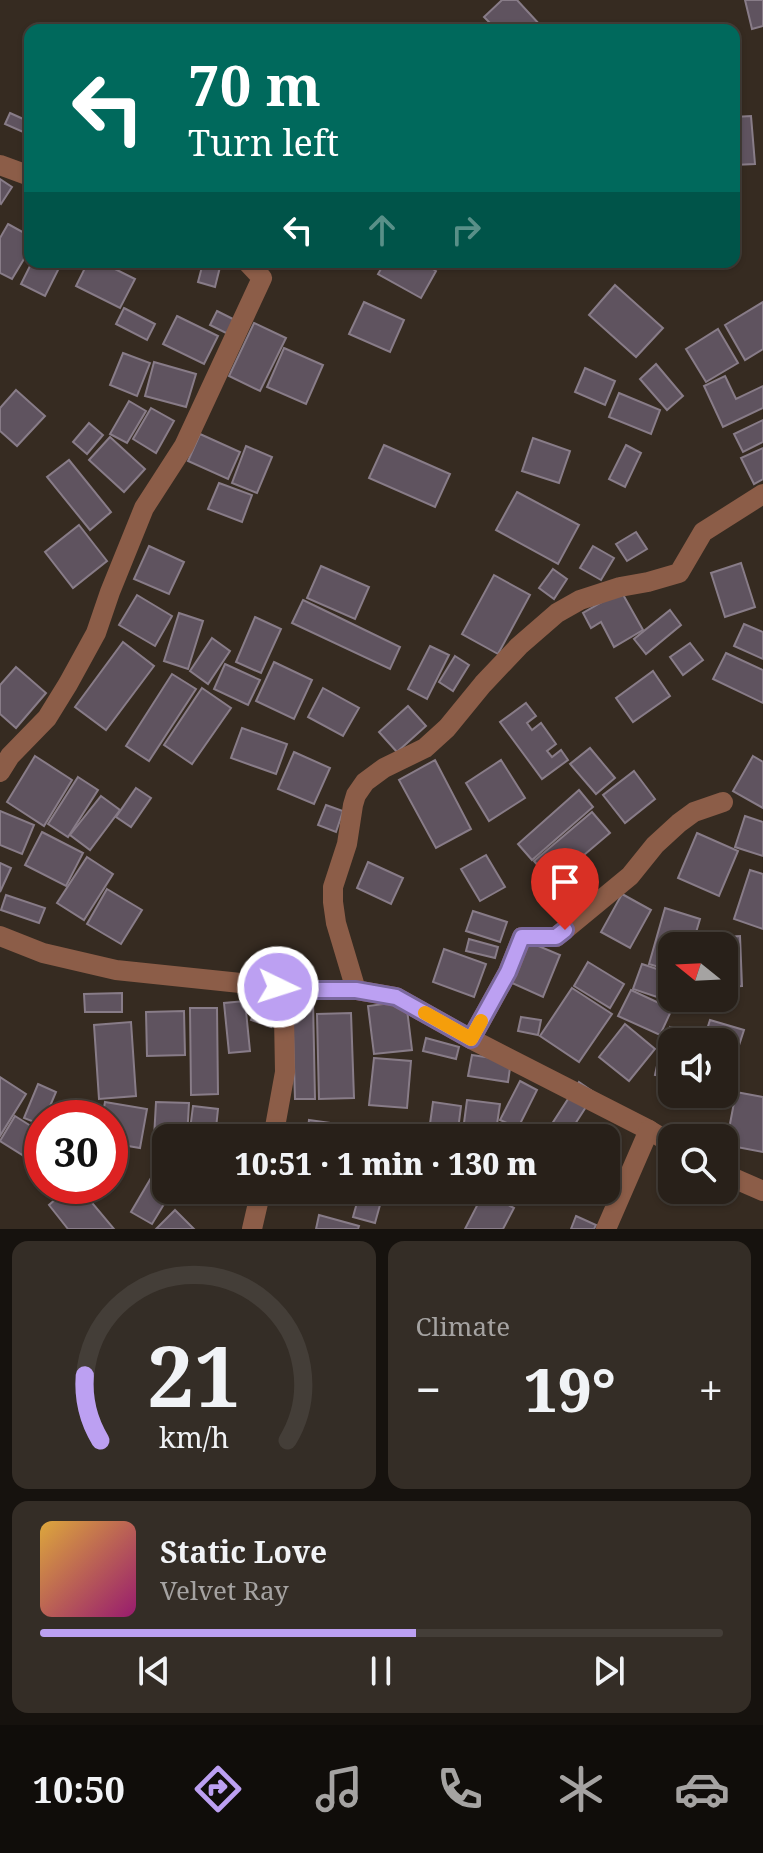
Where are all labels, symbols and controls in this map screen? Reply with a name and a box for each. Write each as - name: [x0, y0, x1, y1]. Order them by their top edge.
- text: 70 m: [188, 46, 321, 122]
- icon: left: [56, 56, 160, 160]
- text: Turn left: [188, 118, 339, 167]
- icon: left: [276, 208, 320, 252]
- icon: ahead: [360, 208, 404, 252]
- icon: right: [444, 208, 488, 252]
- pin: [531, 848, 599, 930]
- icon: arrive: [543, 860, 587, 904]
- north arrow: [658, 932, 738, 1012]
- map controls: [658, 932, 738, 1204]
- position arrow: [236, 945, 320, 1029]
- button: sound: [658, 1028, 738, 1108]
- speed limit sign: 30: [24, 1100, 128, 1204]
- button: search: [658, 1124, 738, 1204]
- text: 10:51 · 1 min · 130 m: [235, 1143, 537, 1184]
- text: Climate: [416, 1308, 510, 1344]
- text: 21: [147, 1318, 241, 1431]
- text: 19°: [524, 1348, 616, 1430]
- text: −: [416, 1359, 441, 1419]
- text: +: [698, 1359, 723, 1419]
- text: km/h: [159, 1417, 229, 1456]
- text: Static Love: [160, 1531, 327, 1572]
- text: Velvet Ray: [160, 1572, 289, 1608]
- icon: previous: [132, 1649, 176, 1693]
- icon: pause: [359, 1649, 403, 1693]
- icon: next: [587, 1649, 631, 1693]
- icon: directions: [190, 1761, 246, 1817]
- icon: music: [311, 1761, 367, 1817]
- icon: phone: [432, 1761, 488, 1817]
- icon: climate: [553, 1761, 609, 1817]
- icon: car: [674, 1761, 730, 1817]
- text: 10:50: [33, 1765, 125, 1814]

